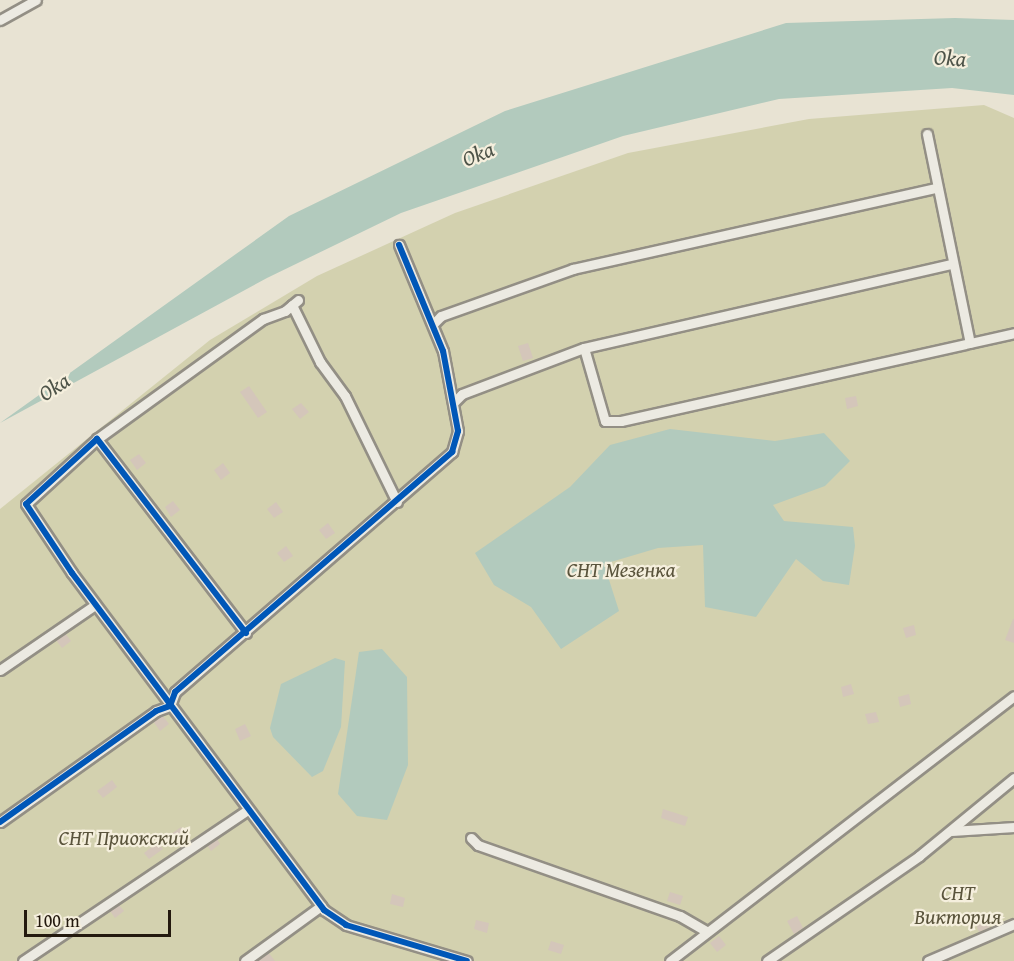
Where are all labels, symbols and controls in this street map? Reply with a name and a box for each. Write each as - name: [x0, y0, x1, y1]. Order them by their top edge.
- water label: Oka: [933, 44, 967, 72]
- water label: Oka: [458, 136, 498, 172]
- water label: Oka: [33, 367, 75, 407]
- park label: СНТ Мезенка: [567, 557, 675, 583]
- park label: СНТ Приокский: [59, 825, 189, 851]
- park label: СНТ Виктория: [914, 880, 1002, 930]
- scale bar: [27, 898, 174, 936]
- text: 100 m: [35, 907, 80, 934]

